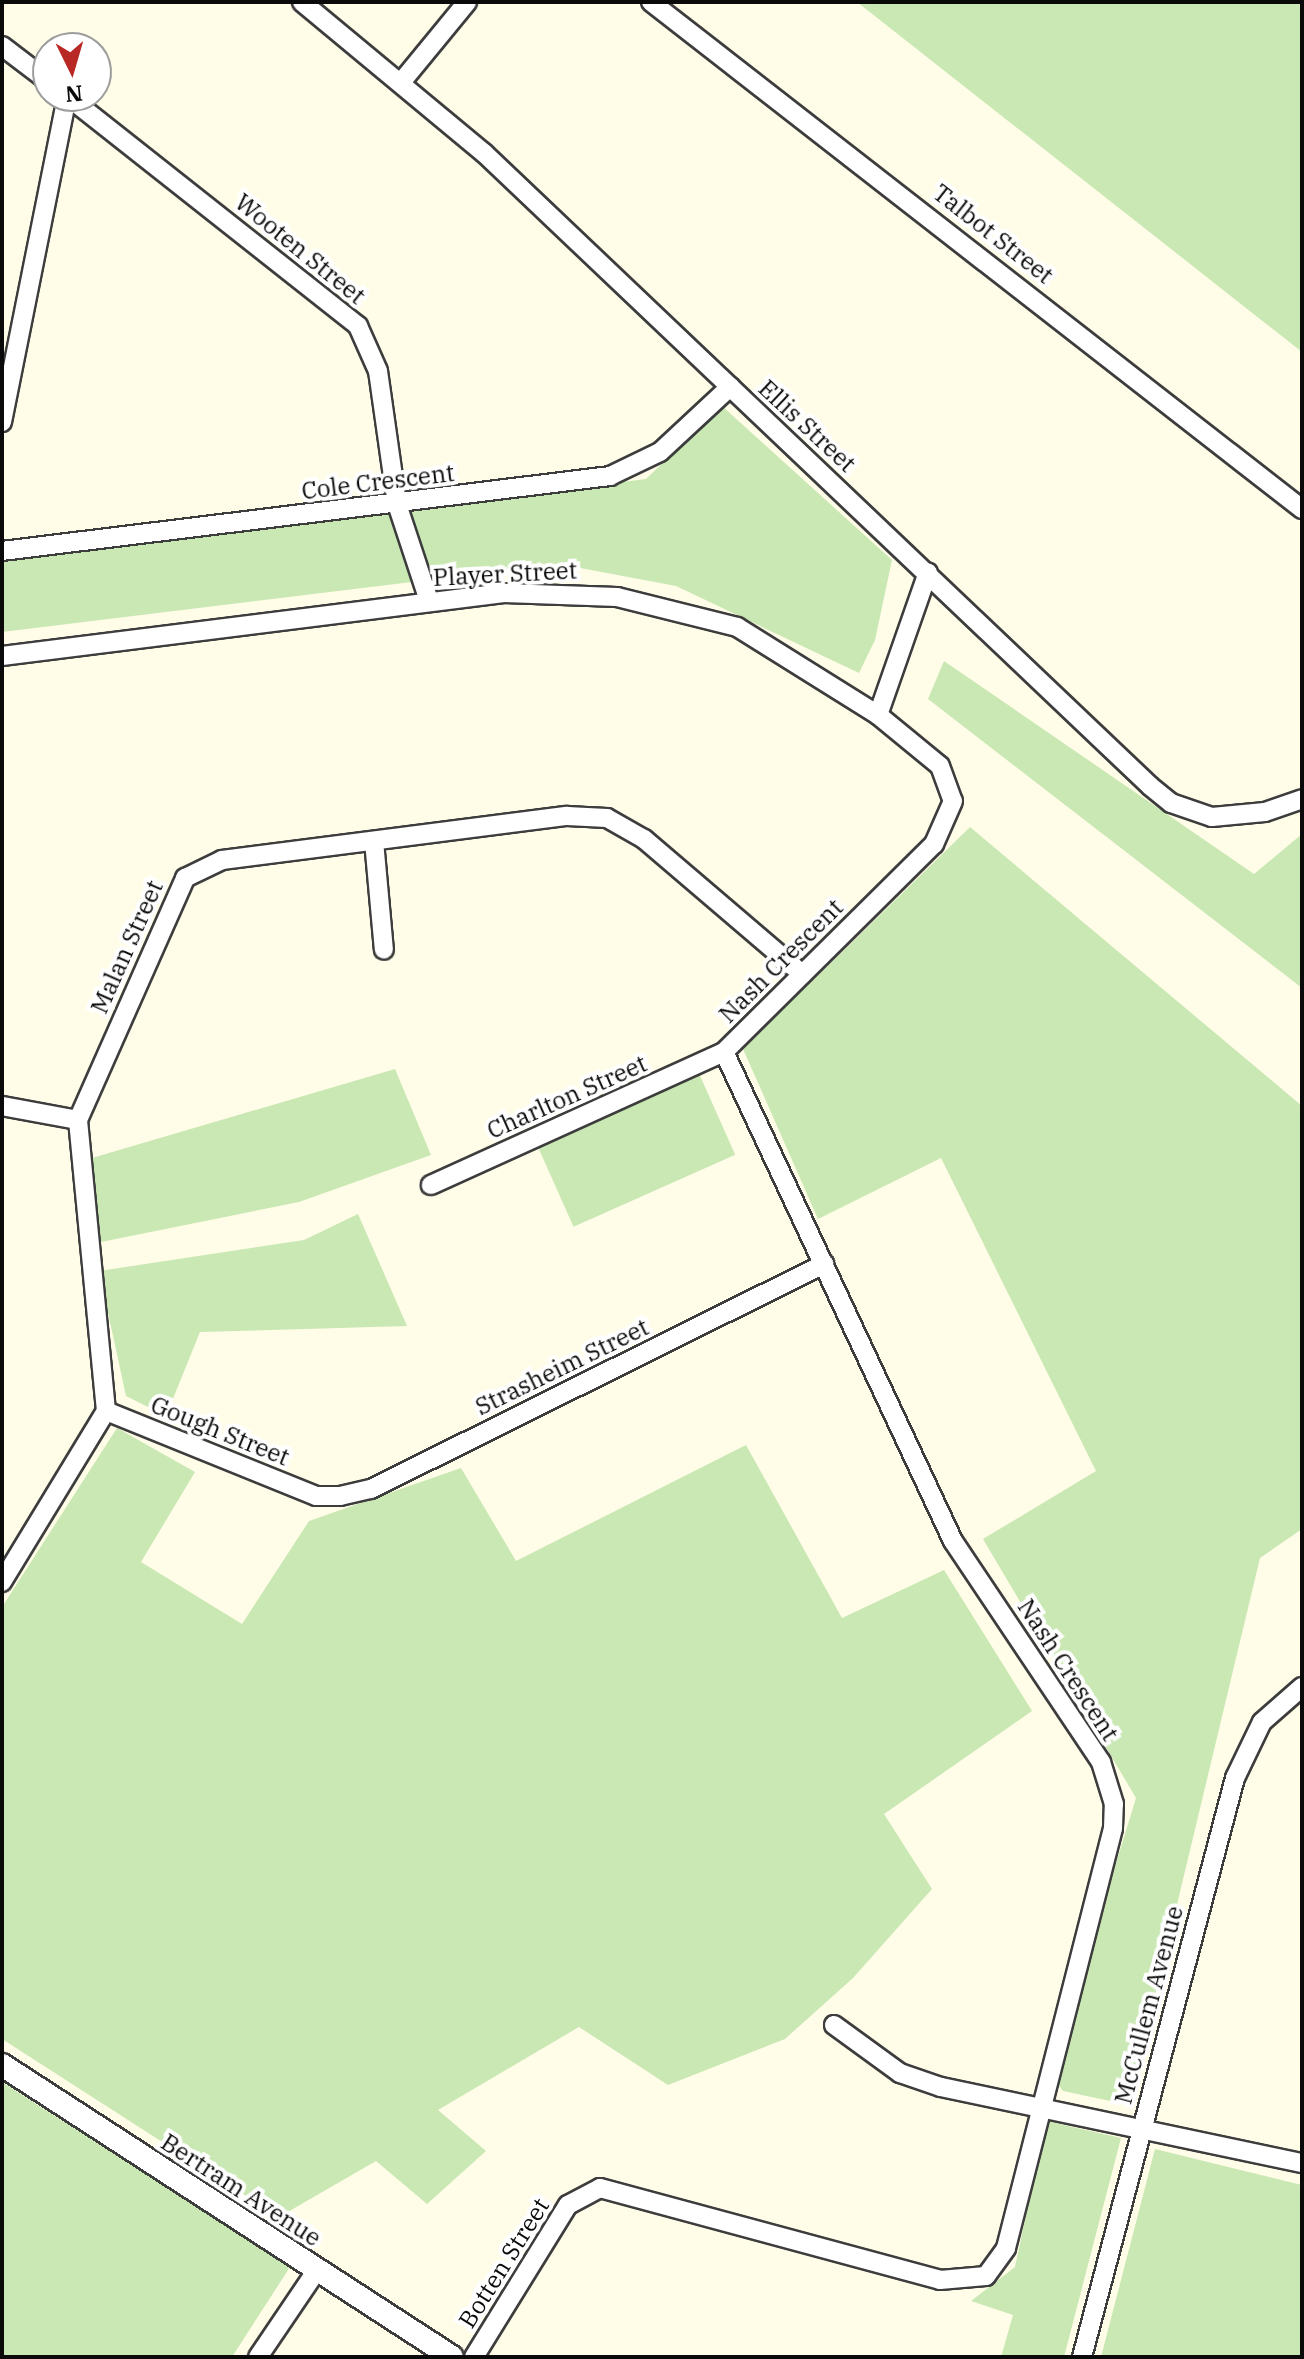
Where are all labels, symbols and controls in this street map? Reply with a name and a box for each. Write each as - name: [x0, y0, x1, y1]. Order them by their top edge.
- north arrow: [32, 32, 112, 112]
- text: N: [64, 79, 84, 110]
- street label: Talbot Street: [927, 178, 1059, 290]
- street label: Wooten Street: [229, 188, 371, 310]
- street label: Ellis Street: [753, 374, 861, 478]
- street label: Cole Crescent: [300, 458, 456, 506]
- street label: Player Street: [432, 556, 578, 592]
- street label: Malan Street: [85, 876, 169, 1018]
- street label: Nash Crescent: [713, 893, 849, 1029]
- street label: Charlton Street: [483, 1049, 651, 1145]
- street label: Strasheim Street: [471, 1313, 653, 1421]
- street label: Gough Street: [147, 1390, 293, 1472]
- street label: Nash Crescent: [1011, 1594, 1125, 1746]
- street label: McCullem Avenue: [1109, 1903, 1189, 2107]
- street label: Bertram Avenue: [156, 2128, 326, 2252]
- street label: Botten Street: [453, 2193, 555, 2333]

